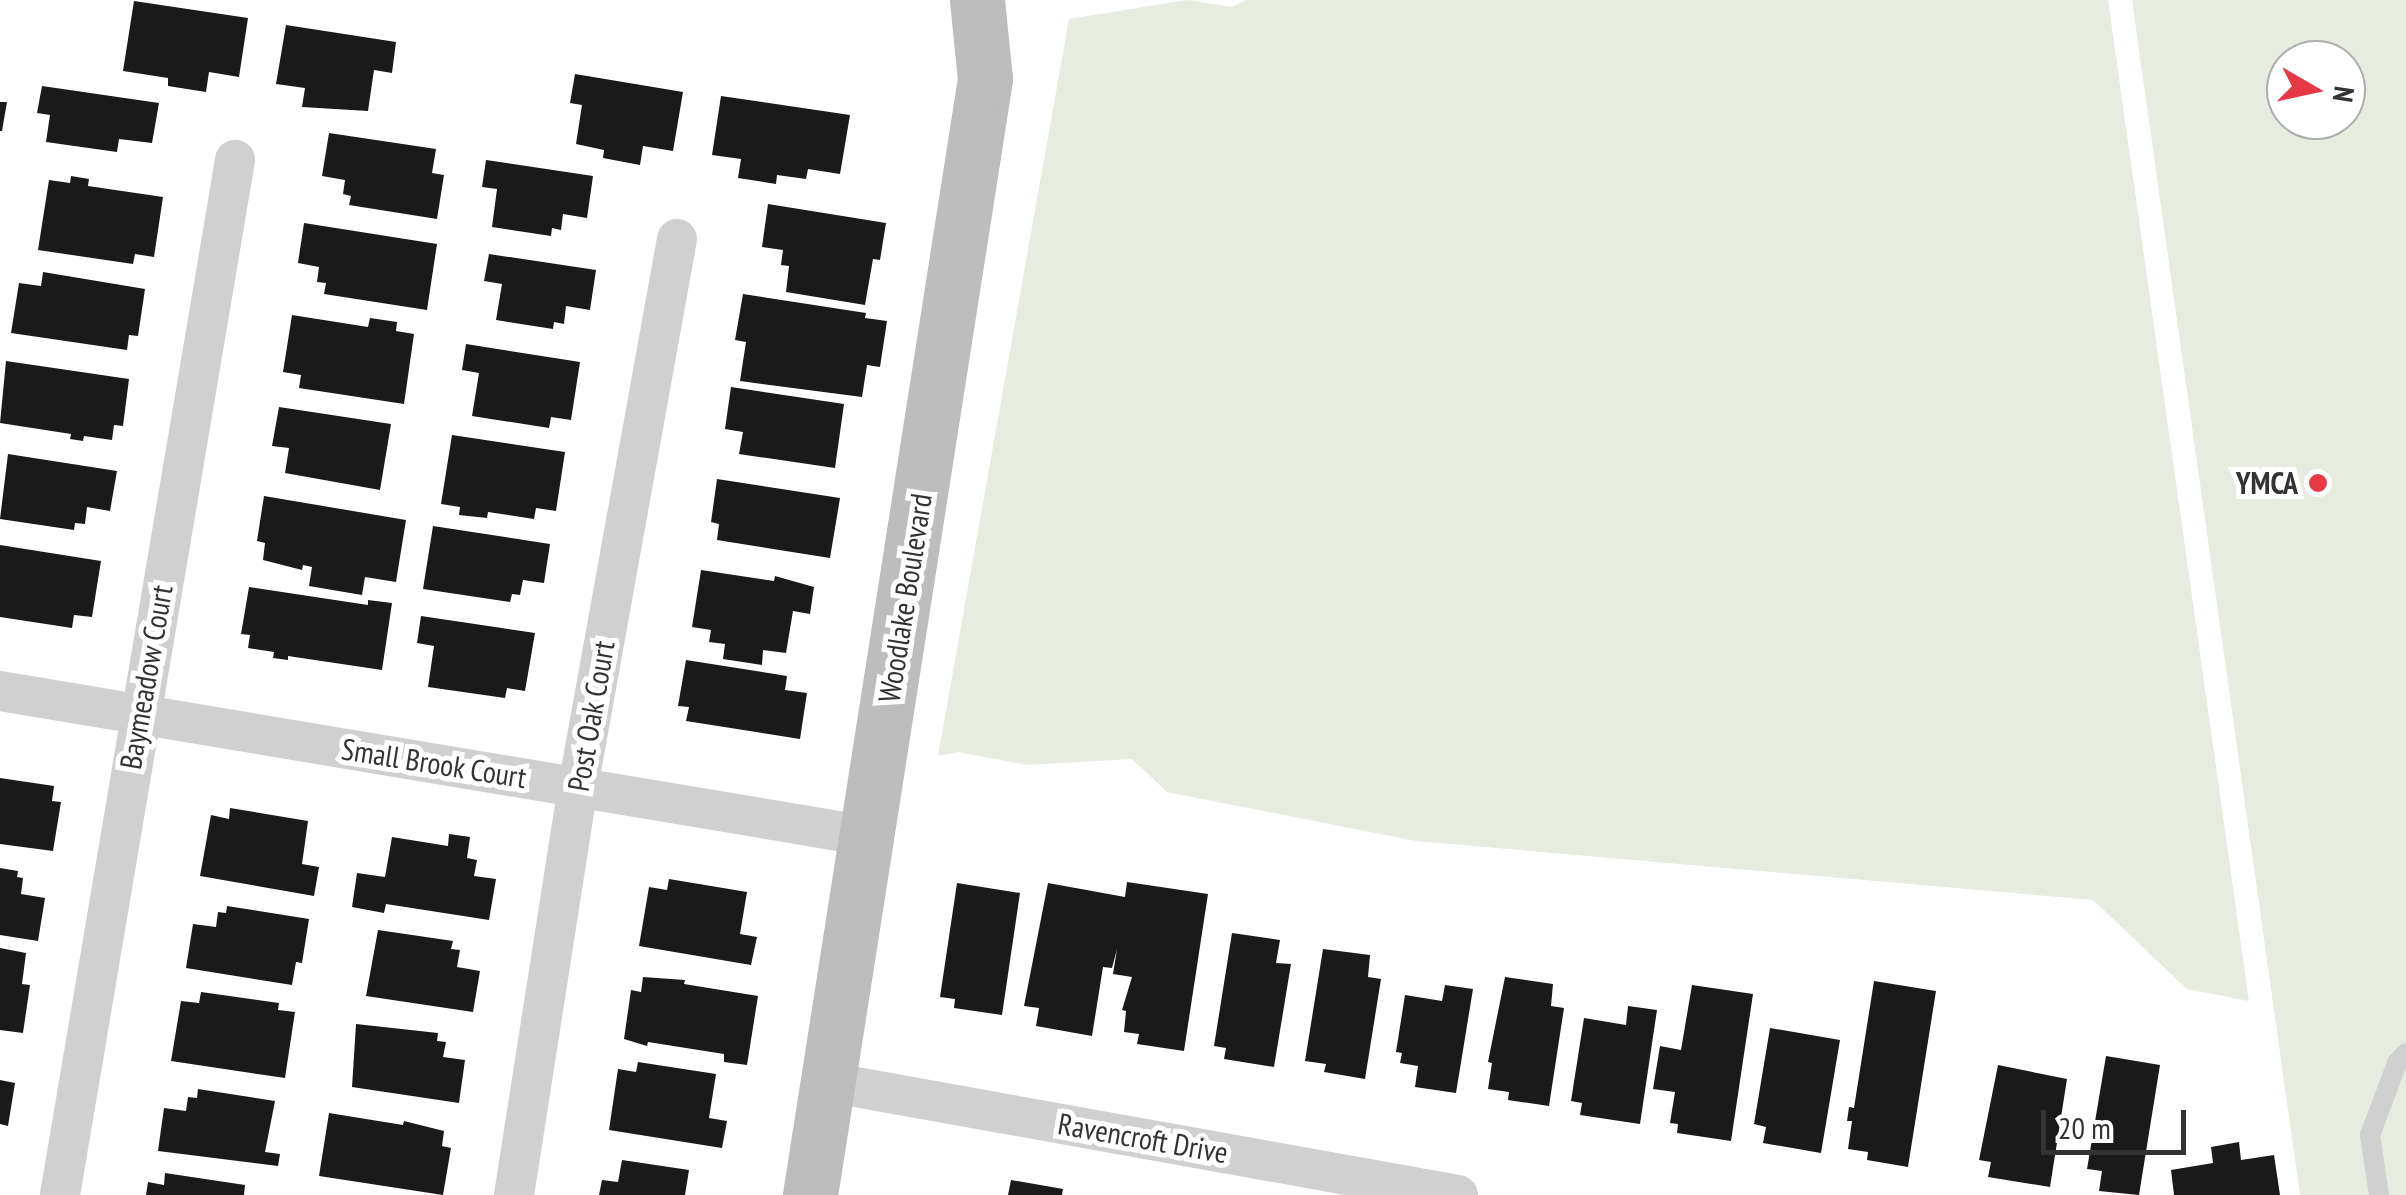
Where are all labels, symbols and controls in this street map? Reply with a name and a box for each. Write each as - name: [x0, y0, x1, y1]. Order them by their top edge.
- north arrow: [2266, 40, 2366, 140]
- text: N: [2325, 84, 2364, 105]
- place label: YMCA: [2236, 465, 2298, 501]
- marker: YMCA: [2307, 472, 2329, 494]
- street label: Woodlake Boulevard: [871, 491, 939, 705]
- street label: Baymeadow Court: [112, 582, 180, 772]
- street label: Post Oak Court: [560, 638, 622, 794]
- street label: Small Brook Court: [339, 731, 529, 795]
- scale bar: [2046, 1090, 2191, 1152]
- street label: Ravencroft Drive: [1055, 1105, 1231, 1171]
- text: 20 m: [2058, 1108, 2111, 1147]

